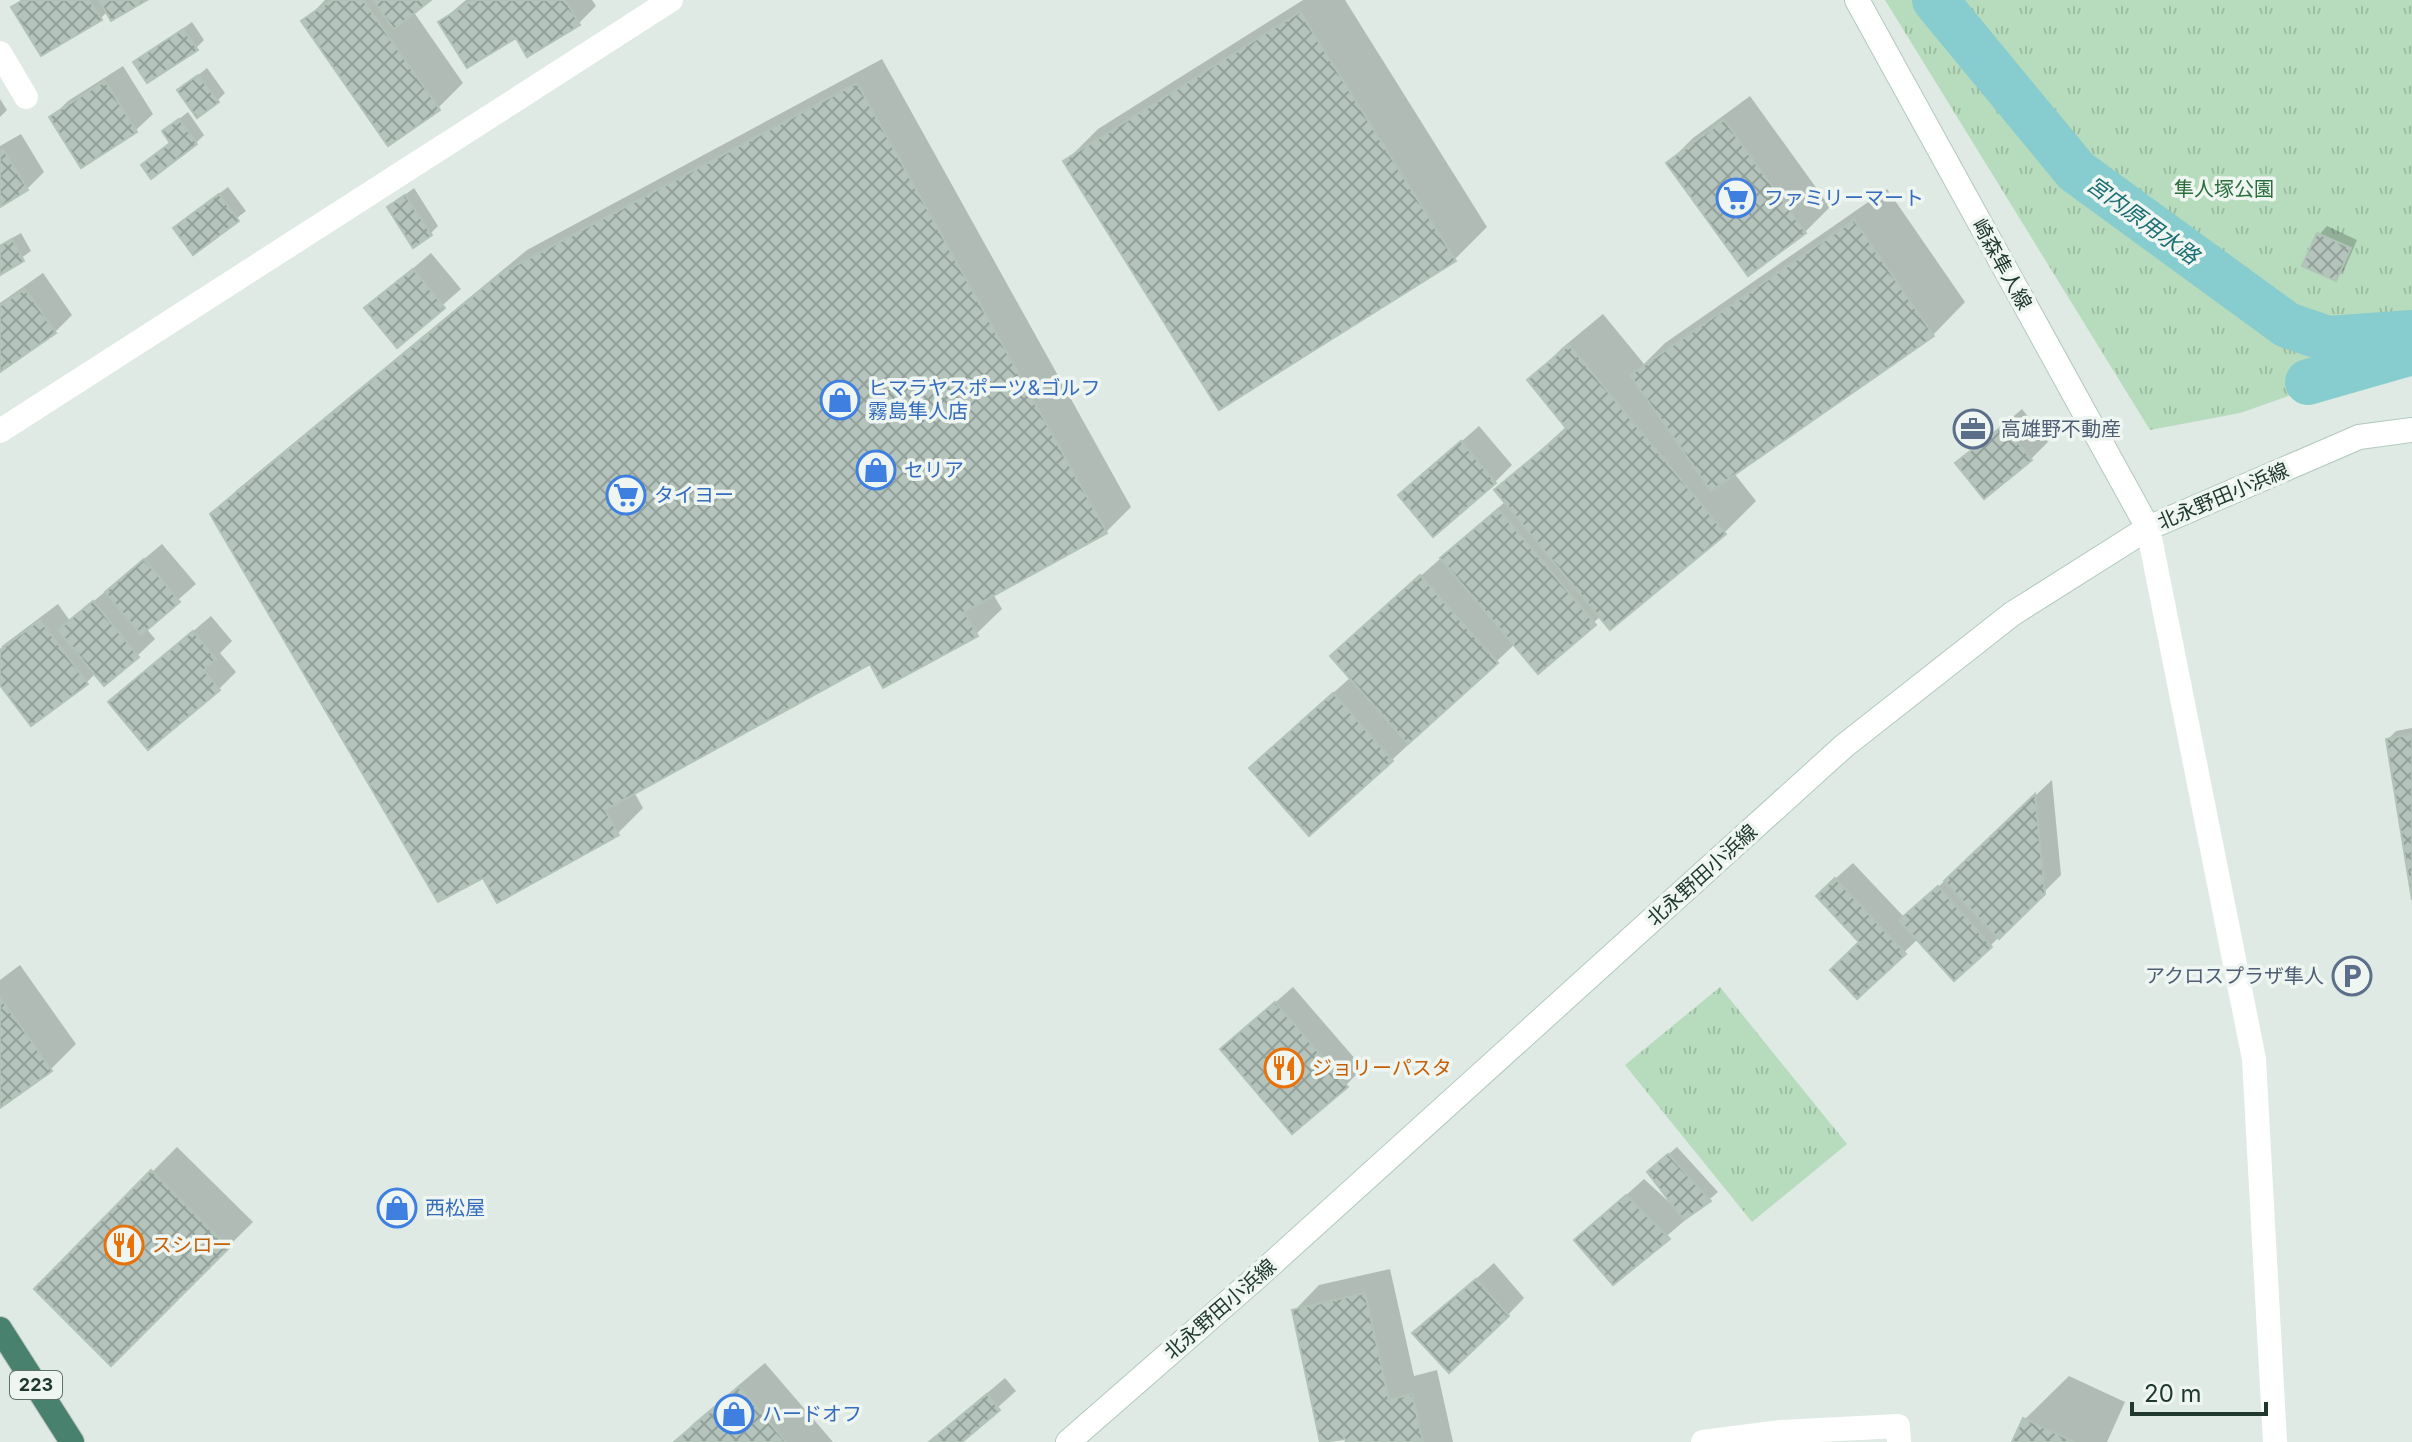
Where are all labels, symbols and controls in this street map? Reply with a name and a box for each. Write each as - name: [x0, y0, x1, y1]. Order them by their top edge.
- water label: 宮内原用水路: [2082, 171, 2206, 270]
- supermarket icon: ファミリーマート: [1715, 177, 1757, 219]
- park label: 隼人塚公園: [2174, 177, 2274, 201]
- place label: ファミリーマート: [1764, 186, 1924, 210]
- street label: 崎森隼人線: [1967, 214, 2037, 314]
- place label: ヒマラヤスポーツ&ゴルフ 霧島隼人店: [868, 376, 1100, 423]
- shop icon: ヒマラヤスポーツ&ゴルフ 霧島隼人店: [819, 379, 861, 421]
- office icon: 高雄野不動産: [1952, 408, 1994, 450]
- place label: 高雄野不動産: [2001, 417, 2121, 441]
- shop icon: セリア: [855, 449, 897, 491]
- place label: セリア: [904, 458, 964, 482]
- street label: 北永野田小浜線: [2154, 458, 2292, 534]
- supermarket icon: タイヨー: [605, 474, 647, 516]
- place label: タイヨー: [654, 483, 734, 507]
- street label: 北永野田小浜線: [1642, 819, 1762, 931]
- parking icon: アクロスプラザ隼人: [2331, 955, 2373, 997]
- place label: アクロスプラザ隼人: [2145, 964, 2324, 988]
- restaurant icon: ジョリーパスタ: [1263, 1047, 1305, 1089]
- place label: ジョリーパスタ: [1312, 1056, 1452, 1080]
- shop icon: 西松屋: [376, 1187, 418, 1229]
- place label: 西松屋: [425, 1196, 485, 1220]
- restaurant icon: スシロー: [103, 1224, 145, 1266]
- place label: スシロー: [152, 1233, 232, 1257]
- street label: 北永野田小浜線: [1159, 1254, 1281, 1364]
- scale bar: [2132, 1366, 2266, 1416]
- road number: 223: [10, 1371, 62, 1399]
- text: 20 m: [2144, 1379, 2202, 1408]
- shop icon: ハードオフ: [713, 1393, 755, 1435]
- place label: ハードオフ: [762, 1402, 862, 1426]

